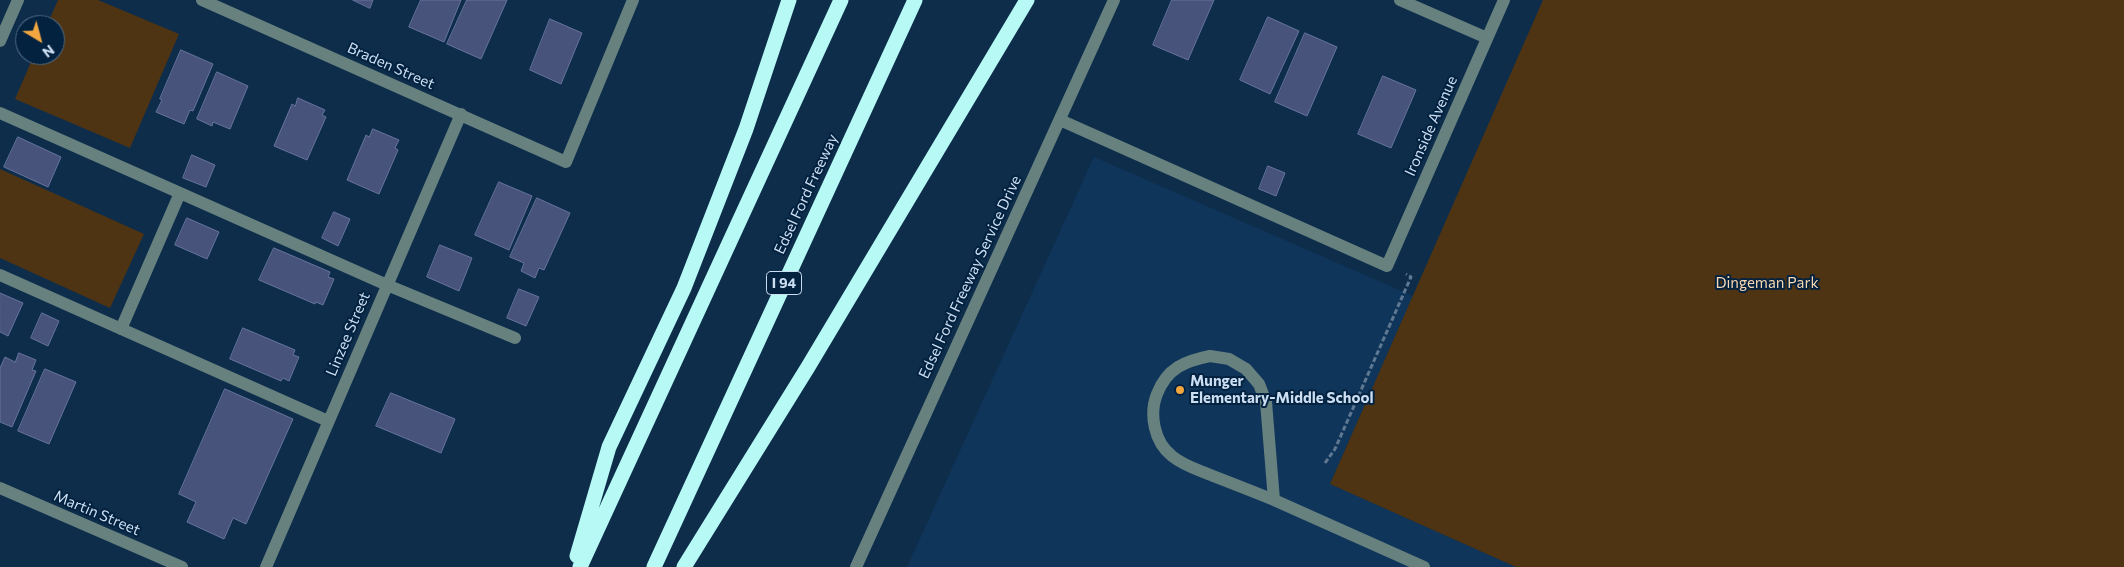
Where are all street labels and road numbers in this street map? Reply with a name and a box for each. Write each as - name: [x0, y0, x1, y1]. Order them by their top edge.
- street label: Braden Street: [344, 39, 438, 93]
- street label: Ironside Avenue: [1401, 73, 1461, 179]
- street label: Edsel Ford Freeway: [770, 131, 842, 257]
- street label: Edsel Ford Freeway Service Drive: [915, 173, 1025, 381]
- road number: I 94: [766, 272, 802, 294]
- street label: Linzee Street: [322, 289, 374, 379]
- street label: Martin Street: [51, 487, 143, 539]

